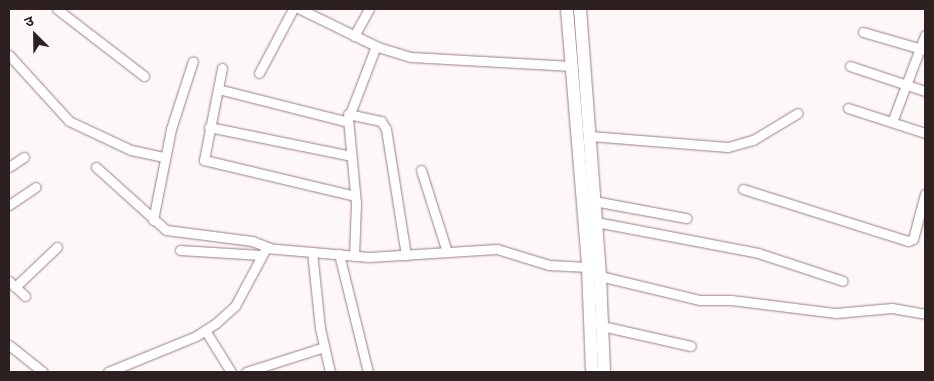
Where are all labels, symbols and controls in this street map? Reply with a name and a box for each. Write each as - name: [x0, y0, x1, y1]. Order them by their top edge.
- north arrow: [10, 10, 60, 60]
- text: उ: [22, 11, 36, 31]

